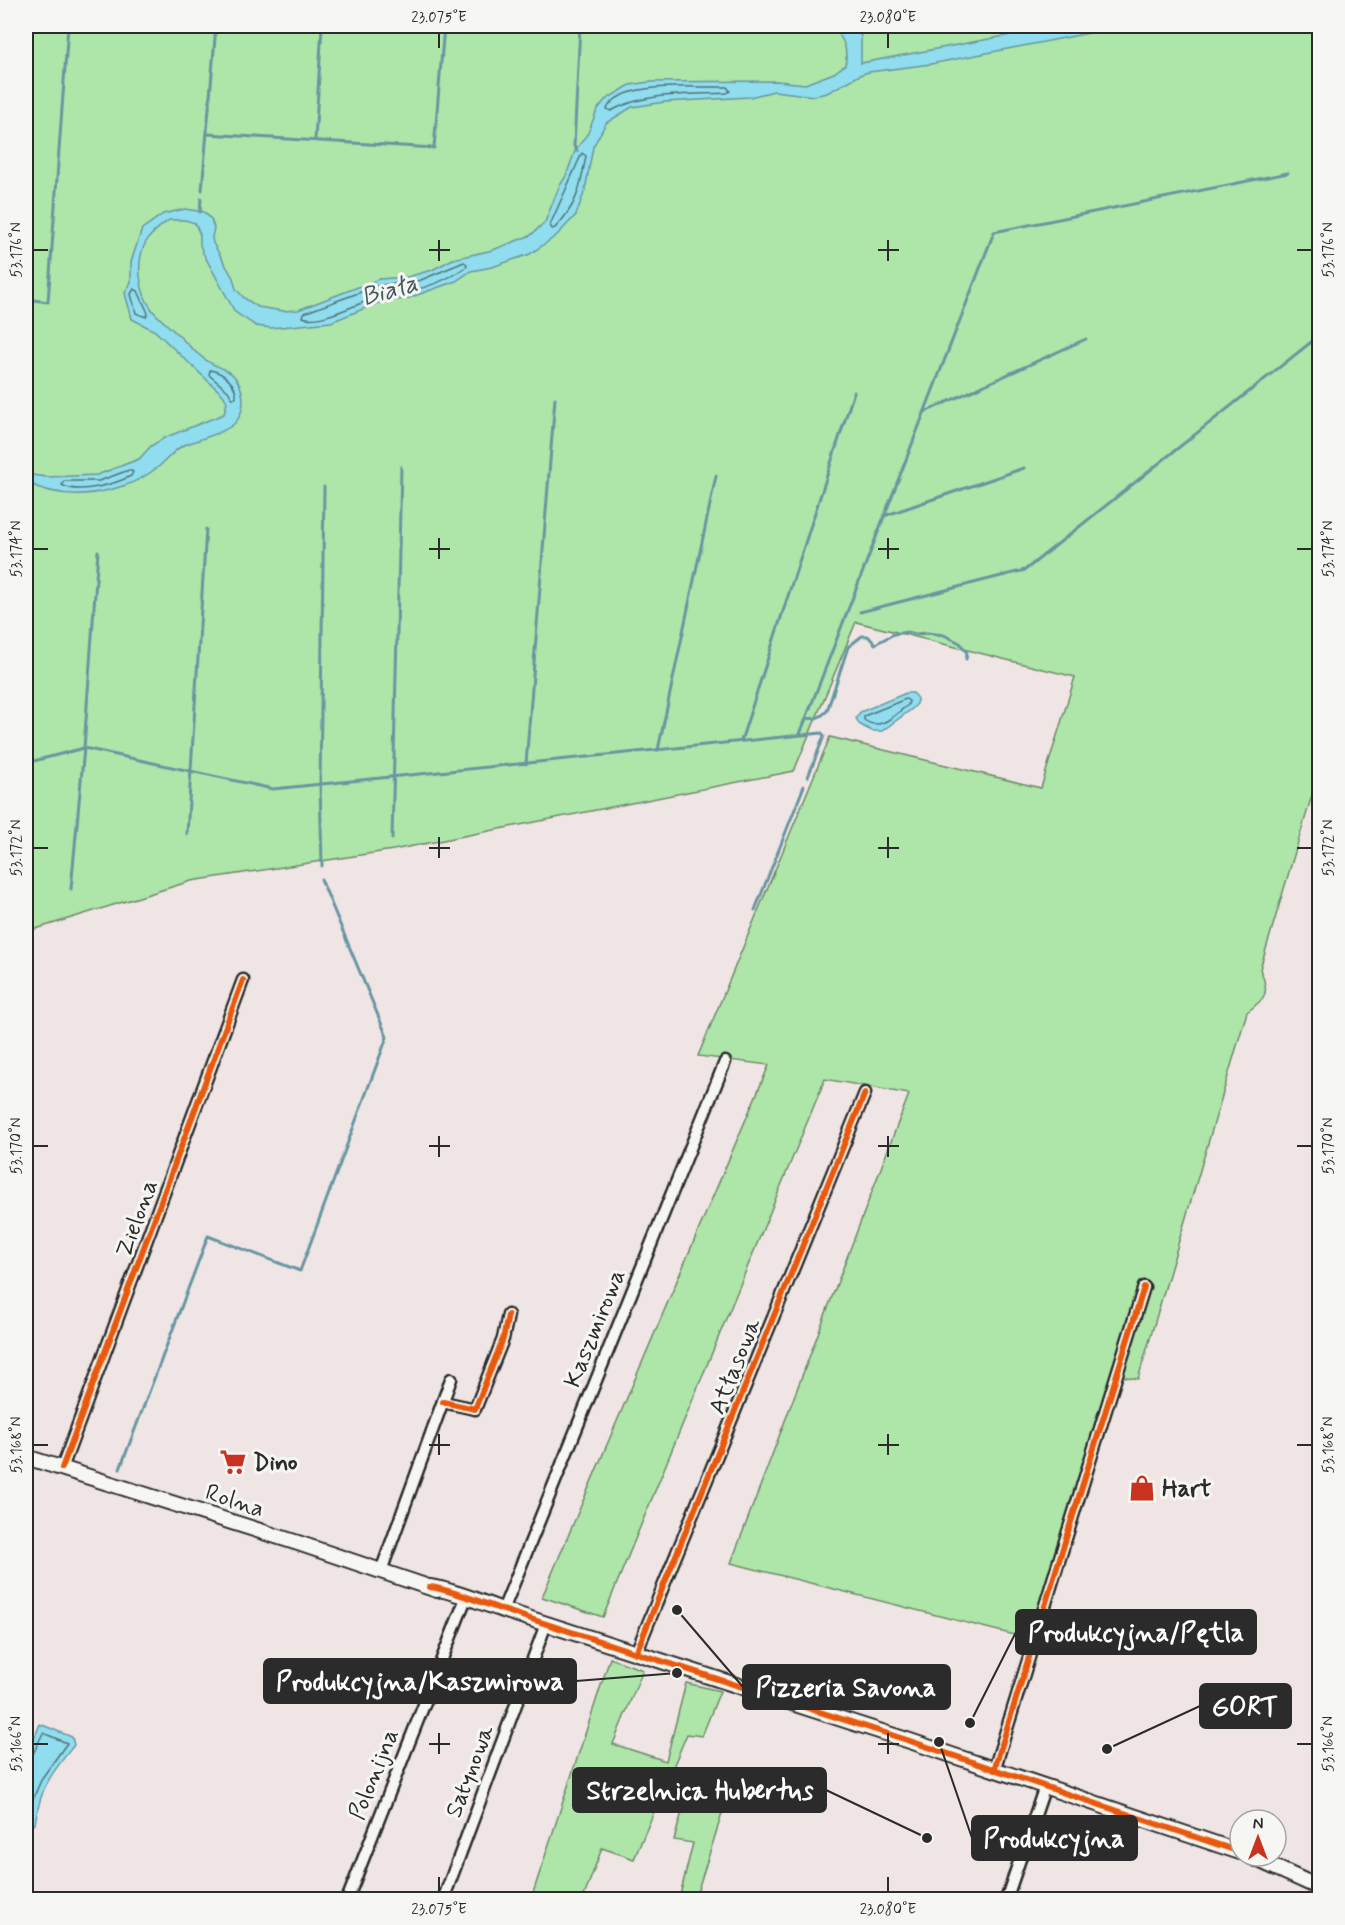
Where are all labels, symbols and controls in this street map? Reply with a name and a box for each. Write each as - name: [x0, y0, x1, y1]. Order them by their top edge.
- text: 23.075°E: [411, 8, 467, 28]
- text: 23.080°E: [860, 8, 917, 28]
- text: 53.176°N: [7, 222, 27, 278]
- text: 53.176°N: [1319, 222, 1339, 278]
- water label: Biała: [357, 267, 422, 315]
- text: 53.174°N: [7, 520, 27, 578]
- text: 53.174°N: [1319, 520, 1339, 578]
- text: 53.172°N: [7, 819, 27, 877]
- text: 53.172°N: [1319, 819, 1339, 877]
- text: 53.170°N: [7, 1117, 27, 1175]
- text: 53.170°N: [1319, 1117, 1339, 1175]
- street label: Zielona: [109, 1175, 166, 1262]
- street label: Kaszmirowa: [558, 1265, 633, 1392]
- street label: Atłasowa: [702, 1313, 769, 1419]
- text: 53.168°N: [7, 1416, 27, 1474]
- text: 53.168°N: [1319, 1416, 1339, 1474]
- supermarket icon: Dino: [218, 1447, 248, 1477]
- place label: Dino: [253, 1448, 298, 1479]
- shop icon: Hart: [1127, 1473, 1157, 1503]
- place label: Hart: [1162, 1474, 1212, 1505]
- street label: Rolna: [201, 1477, 268, 1525]
- callout: Produkcyjna/Pętla: [1016, 1610, 1256, 1654]
- text: Produkcyjna/Pętla: [1028, 1617, 1244, 1651]
- callout: Produkcyjna/Kaszmirowa: [264, 1659, 576, 1703]
- callout: Pizzeria Savona: [743, 1665, 950, 1709]
- text: Produkcyjna/Kaszmirowa: [276, 1666, 564, 1700]
- text: Pizzeria Savona: [756, 1672, 936, 1706]
- callout: GORT: [1200, 1684, 1291, 1728]
- text: GORT: [1212, 1691, 1278, 1725]
- text: 53.166°N: [7, 1716, 27, 1772]
- text: 53.166°N: [1319, 1716, 1339, 1772]
- street label: Satynowa: [439, 1720, 502, 1822]
- street label: Polonijna: [342, 1724, 407, 1825]
- callout: Strzelnica Hubertus: [573, 1768, 826, 1812]
- text: Strzelnica Hubertus: [587, 1775, 814, 1809]
- north arrow: [1228, 1808, 1288, 1868]
- text: N: [1253, 1814, 1263, 1835]
- callout: Produkcyjna: [972, 1816, 1137, 1860]
- text: Produkcyjna: [983, 1823, 1125, 1857]
- text: 23.075°E: [411, 1900, 467, 1920]
- text: 23.080°E: [860, 1900, 917, 1920]

